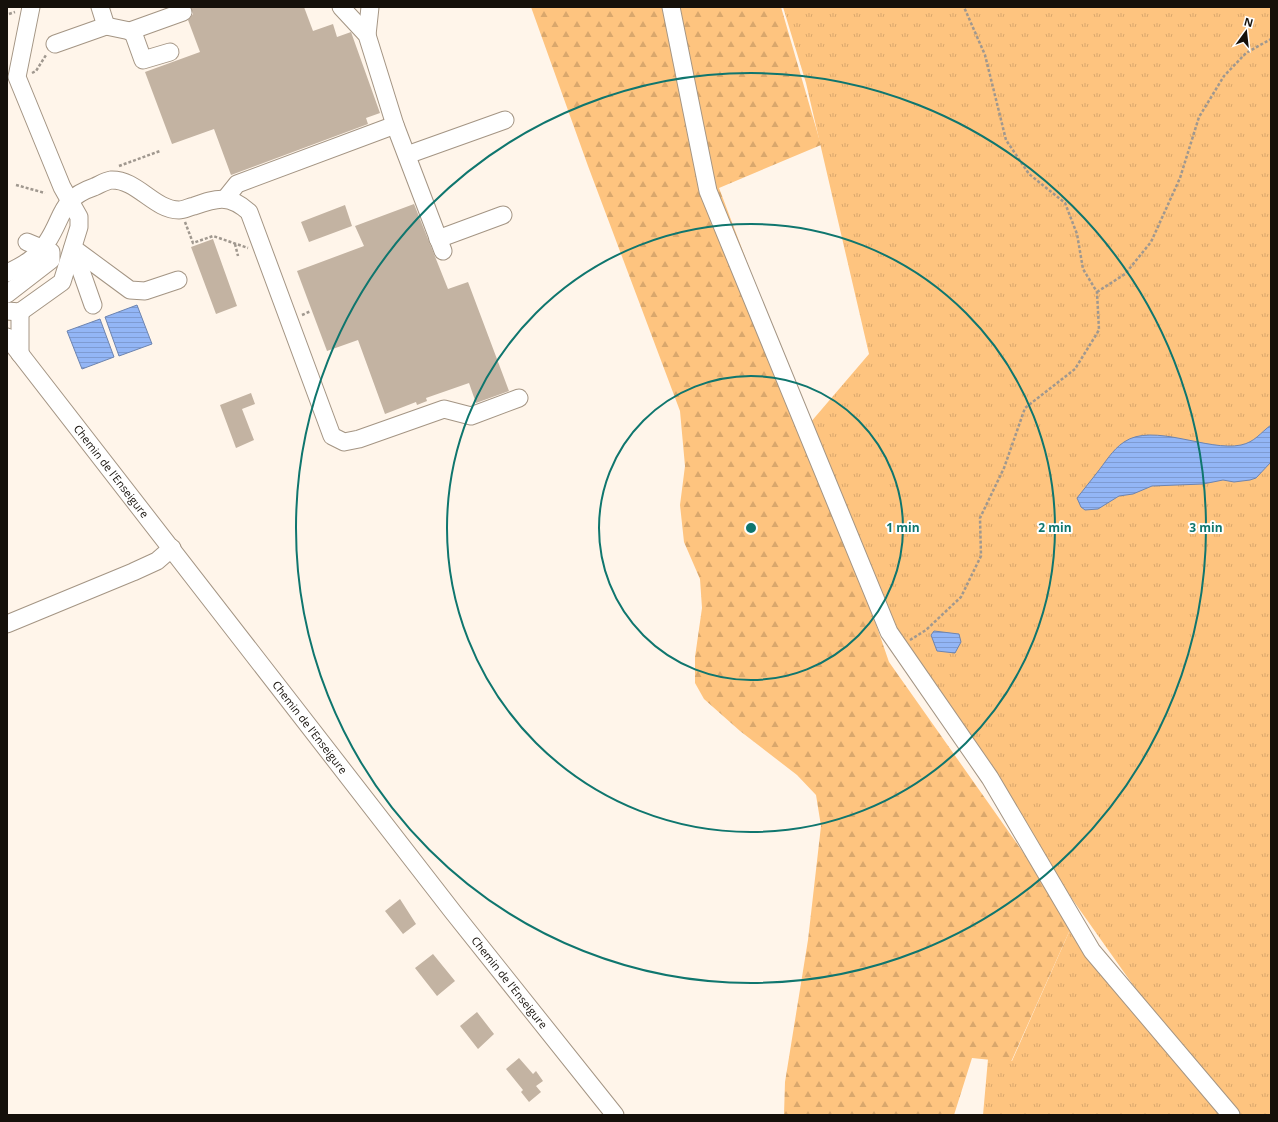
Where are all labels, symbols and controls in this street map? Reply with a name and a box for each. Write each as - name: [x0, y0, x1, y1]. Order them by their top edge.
- north arrow: [1226, 12, 1266, 52]
- text: N: [1242, 13, 1255, 30]
- street label: Chemin de l'Enseigure: [71, 421, 152, 521]
- text: 1 min: [886, 519, 920, 536]
- text: 2 min: [1038, 519, 1072, 536]
- text: 3 min: [1189, 519, 1223, 536]
- centre of rings: [744, 521, 758, 535]
- street label: Chemin de l'Enseigure: [269, 677, 351, 777]
- street label: Chemin de l'Enseigure: [468, 933, 551, 1031]

